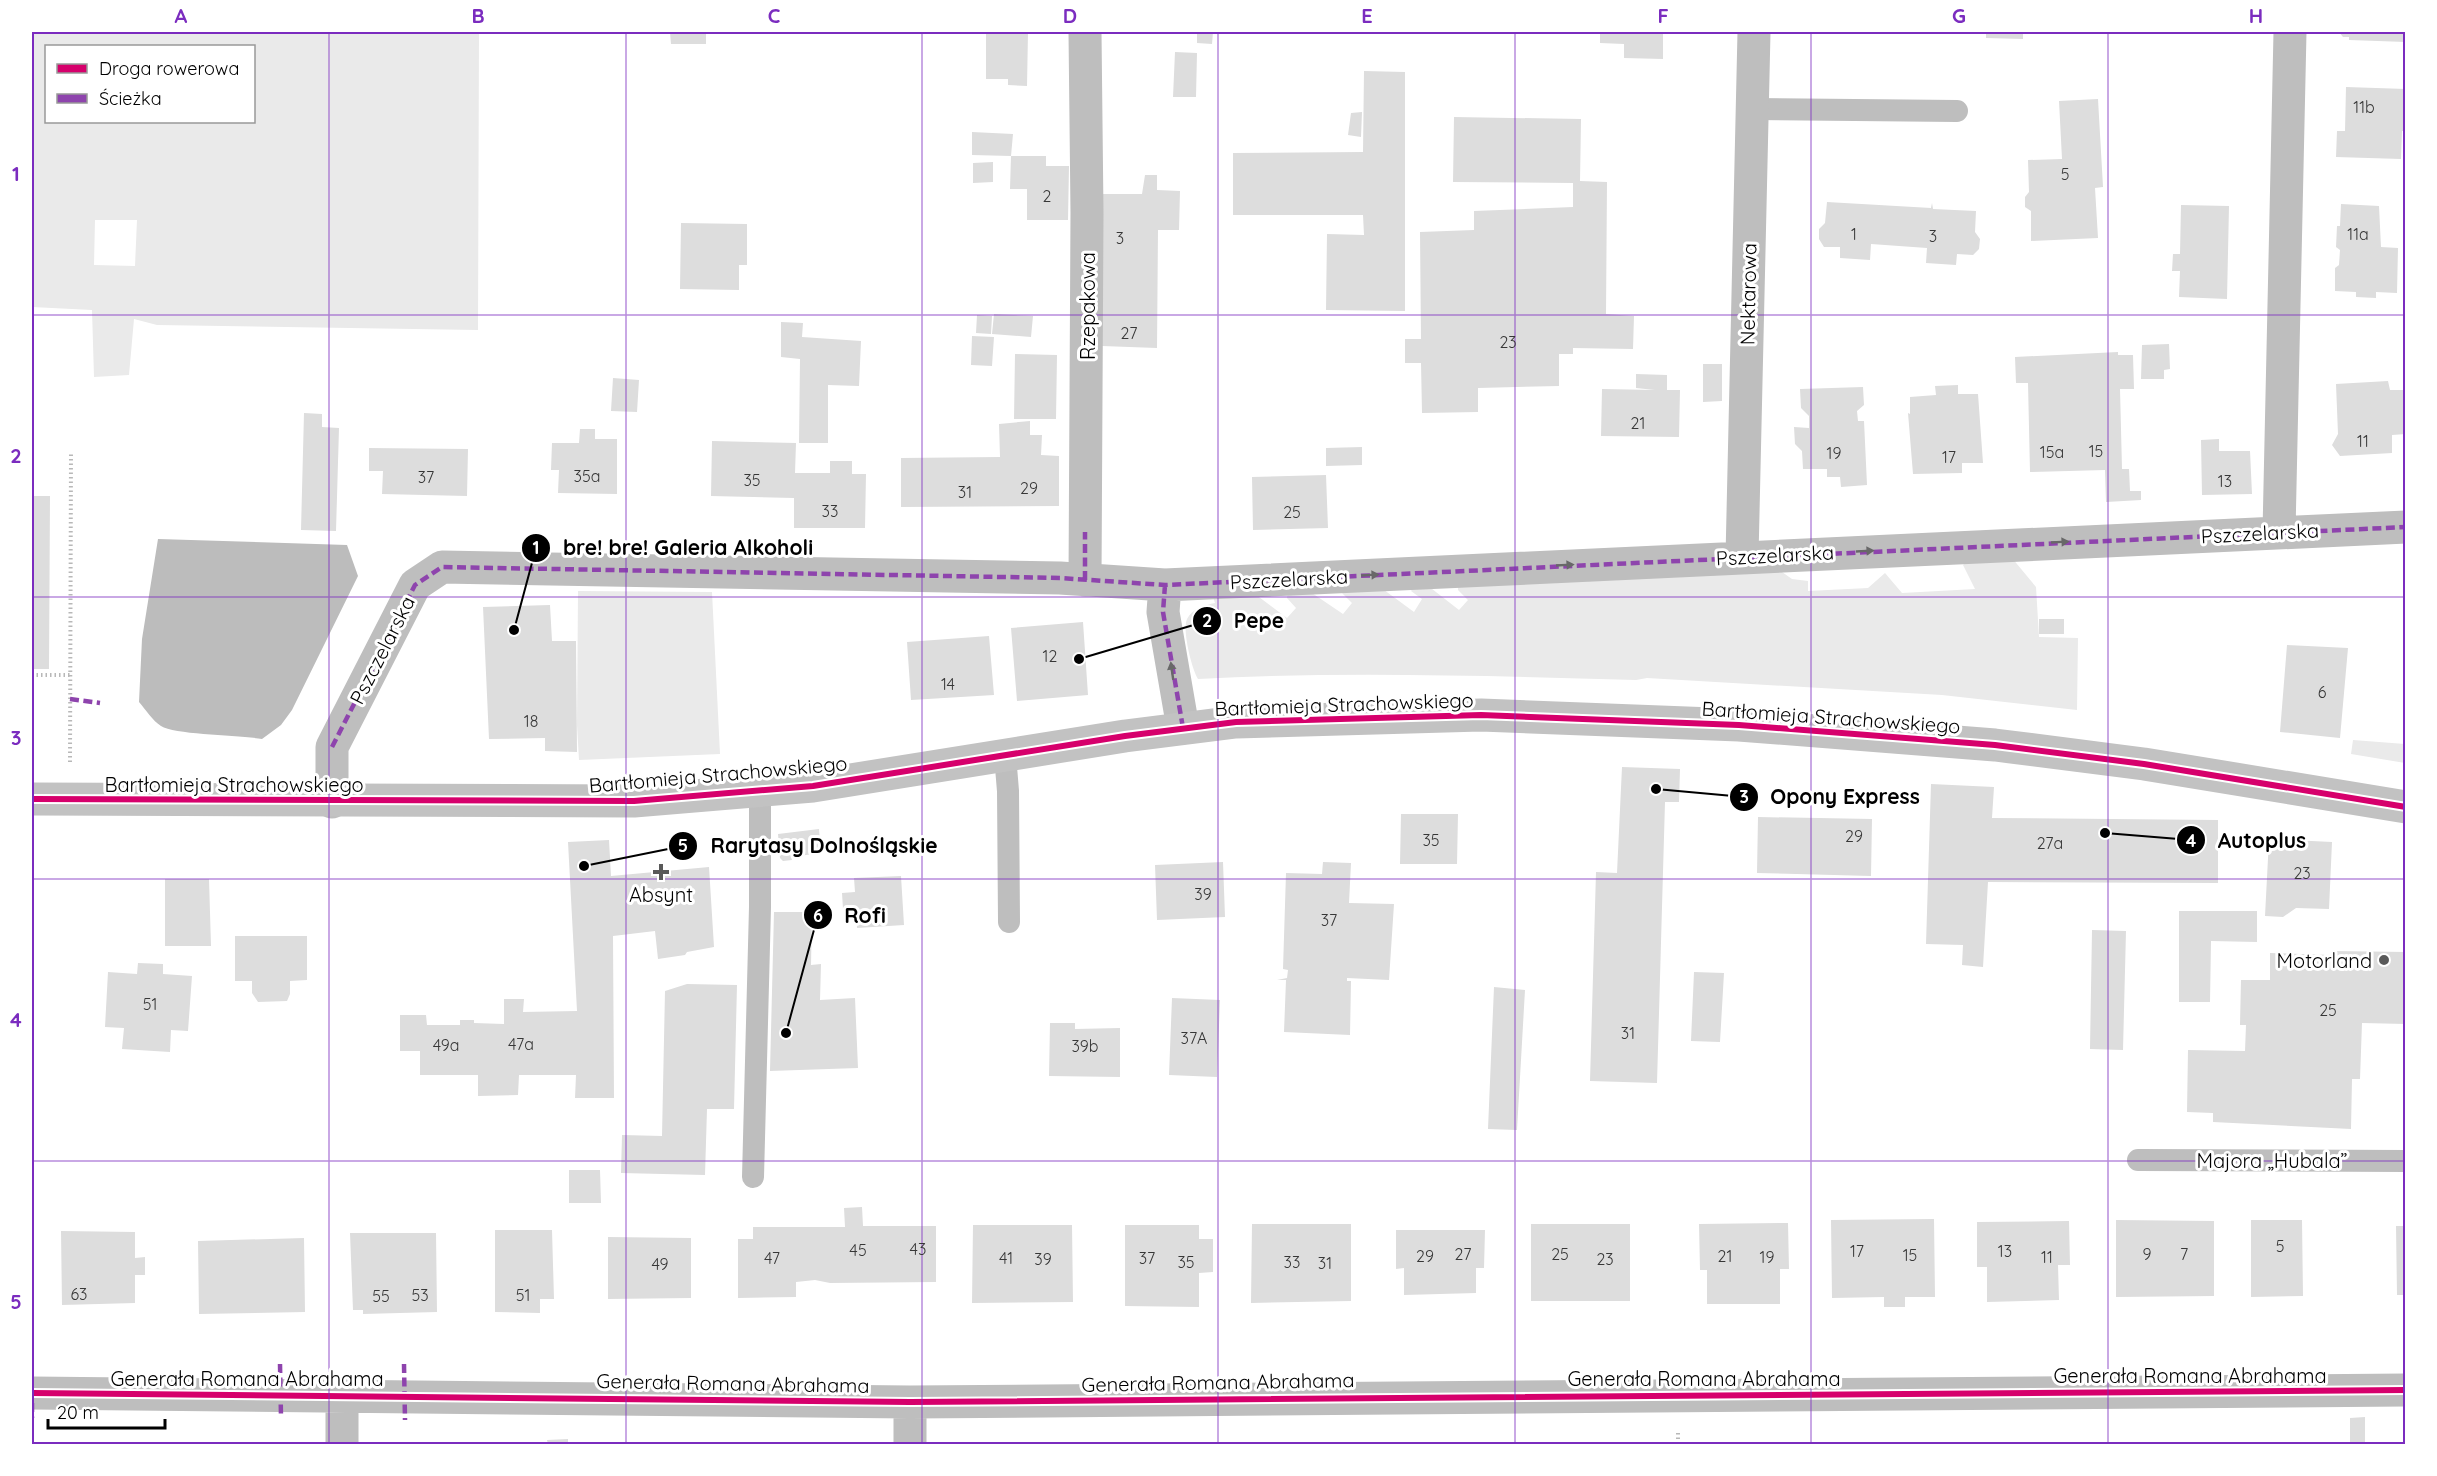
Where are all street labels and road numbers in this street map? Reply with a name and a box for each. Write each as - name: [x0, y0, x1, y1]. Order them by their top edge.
- street label: Nektarowa: [1735, 243, 1761, 345]
- street label: Rzepakowa: [1075, 252, 1100, 360]
- street label: Pszczelarska: [2200, 517, 2320, 549]
- street label: Pszczelarska: [1715, 539, 1835, 571]
- street label: Pszczelarska: [1229, 563, 1349, 595]
- street label: Pszczelarska: [344, 592, 420, 708]
- street label: Bartłomieja Strachowskiego: [1214, 687, 1474, 721]
- street label: Bartłomieja Strachowskiego: [1701, 695, 1961, 739]
- street label: Bartłomieja Strachowskiego: [588, 750, 848, 798]
- street label: Bartłomieja Strachowskiego: [104, 772, 364, 797]
- street label: Majora „Hubala”: [2196, 1148, 2348, 1173]
- street label: Generała Romana Abrahama: [2053, 1363, 2327, 1388]
- street label: Generała Romana Abrahama: [110, 1366, 384, 1391]
- street label: Generała Romana Abrahama: [1567, 1366, 1841, 1391]
- street label: Generała Romana Abrahama: [1081, 1367, 1355, 1397]
- street label: Generała Romana Abrahama: [596, 1368, 870, 1398]

